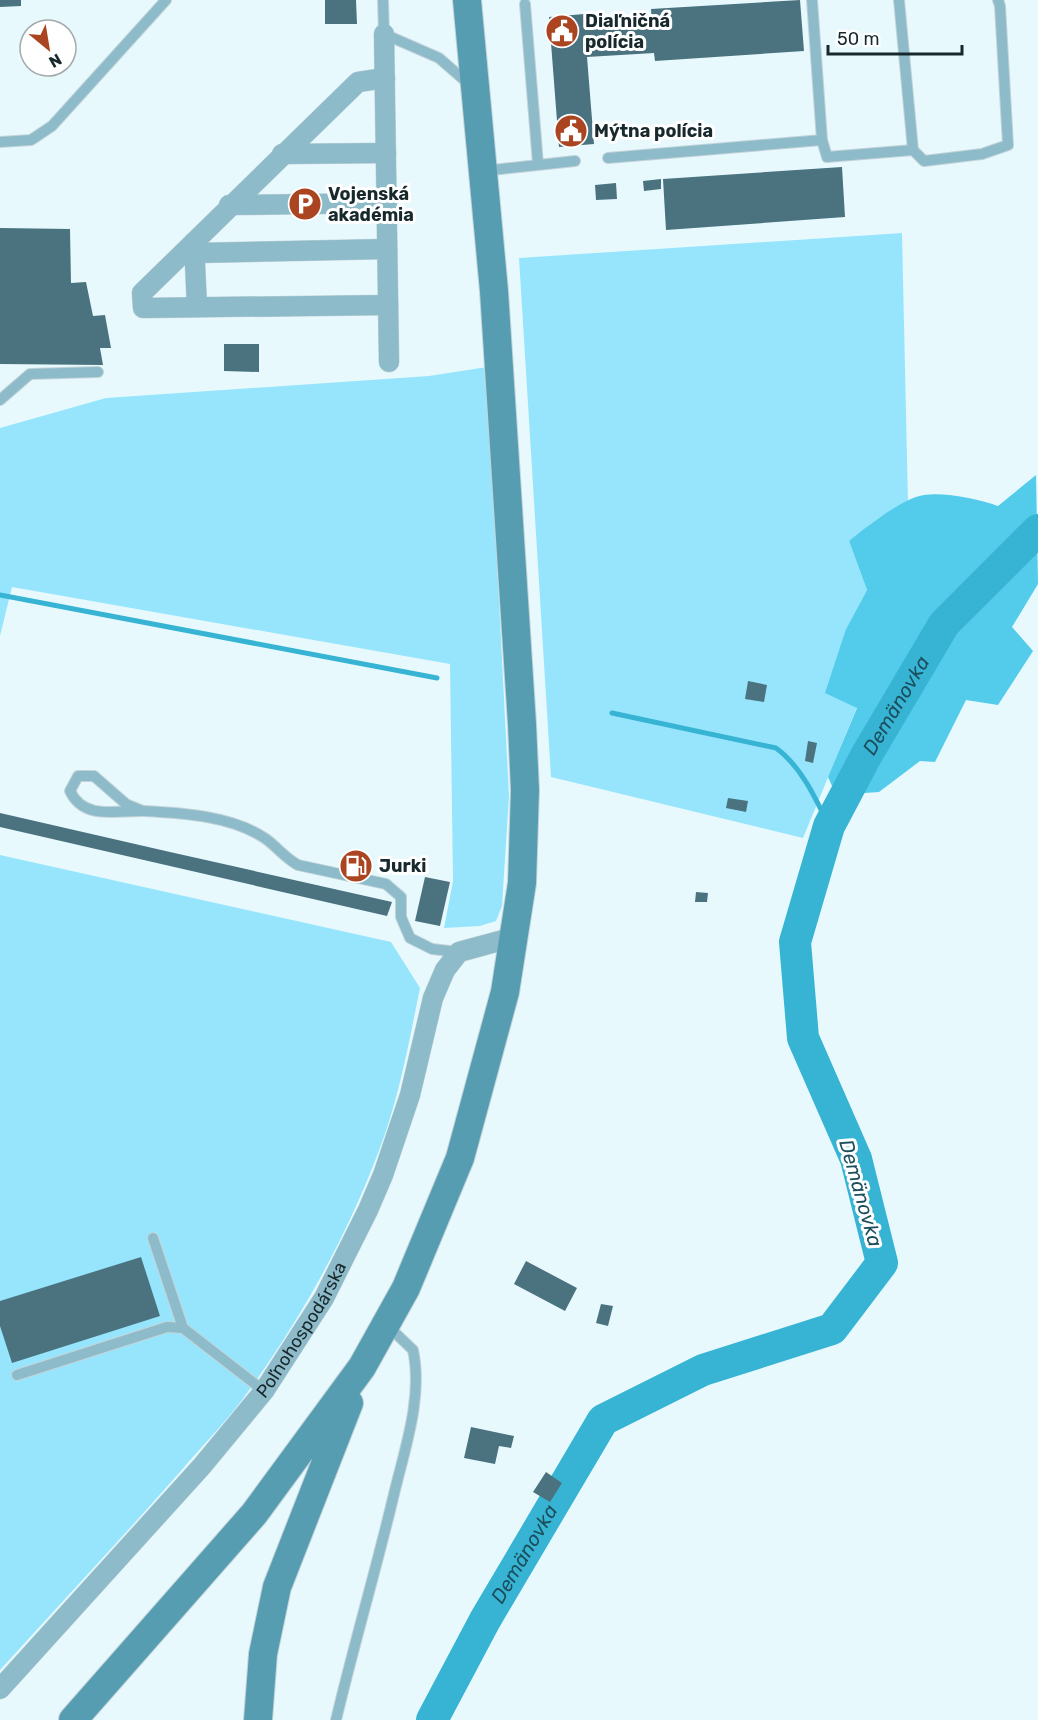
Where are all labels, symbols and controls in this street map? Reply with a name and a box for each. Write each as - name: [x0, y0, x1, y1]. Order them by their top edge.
- place label: Diaľničná polícia: [585, 10, 670, 53]
- public building icon: Diaľničná polícia: [544, 13, 580, 49]
- north arrow: [18, 18, 78, 78]
- scale bar: [828, 18, 962, 56]
- text: 50 m: [837, 28, 880, 50]
- text: N: [46, 49, 65, 72]
- public building icon: Mýtna polícia: [553, 113, 589, 149]
- place label: Mýtna polícia: [594, 120, 713, 142]
- place label: Vojenská akadémia: [328, 183, 414, 226]
- parking icon: Vojenská akadémia: [287, 186, 323, 222]
- water label: Demänovka: [857, 651, 935, 759]
- fuel station icon: Jurki: [338, 848, 374, 884]
- place label: Jurki: [379, 855, 426, 877]
- water label: Demänovka: [834, 1136, 888, 1250]
- street label: Poľnohospodárska: [252, 1258, 351, 1403]
- water label: Demänovka: [486, 1500, 563, 1608]

